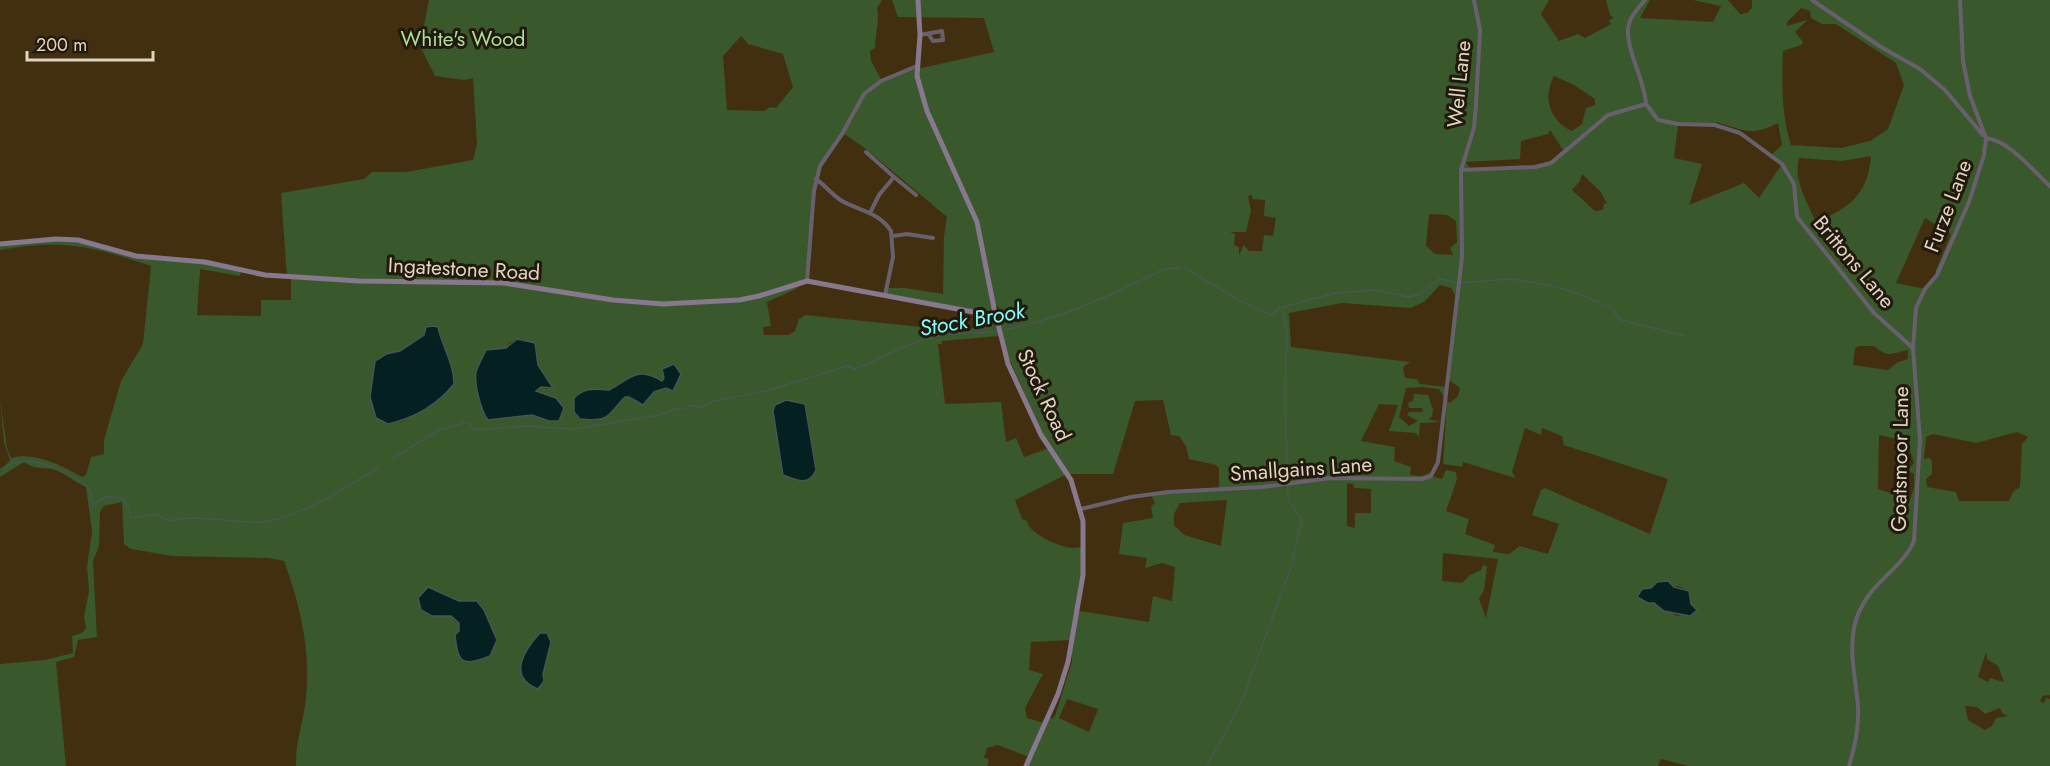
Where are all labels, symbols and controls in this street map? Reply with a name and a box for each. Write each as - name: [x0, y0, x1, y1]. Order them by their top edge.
- scale bar: [27, 24, 153, 62]
- park label: White's Wood: [400, 24, 526, 54]
- text: 200 m: [36, 32, 87, 58]
- street label: Well Lane: [1440, 39, 1478, 129]
- street label: Furze Lane: [1917, 155, 1979, 257]
- street label: Brittons Lane: [1806, 209, 1902, 315]
- street label: Ingatestone Road: [387, 250, 541, 288]
- water label: Stock Brook: [917, 294, 1029, 344]
- street label: Stock Road: [1010, 344, 1078, 446]
- street label: Goatsmoor Lane: [1884, 386, 1916, 532]
- street label: Smallgains Lane: [1229, 449, 1373, 489]

